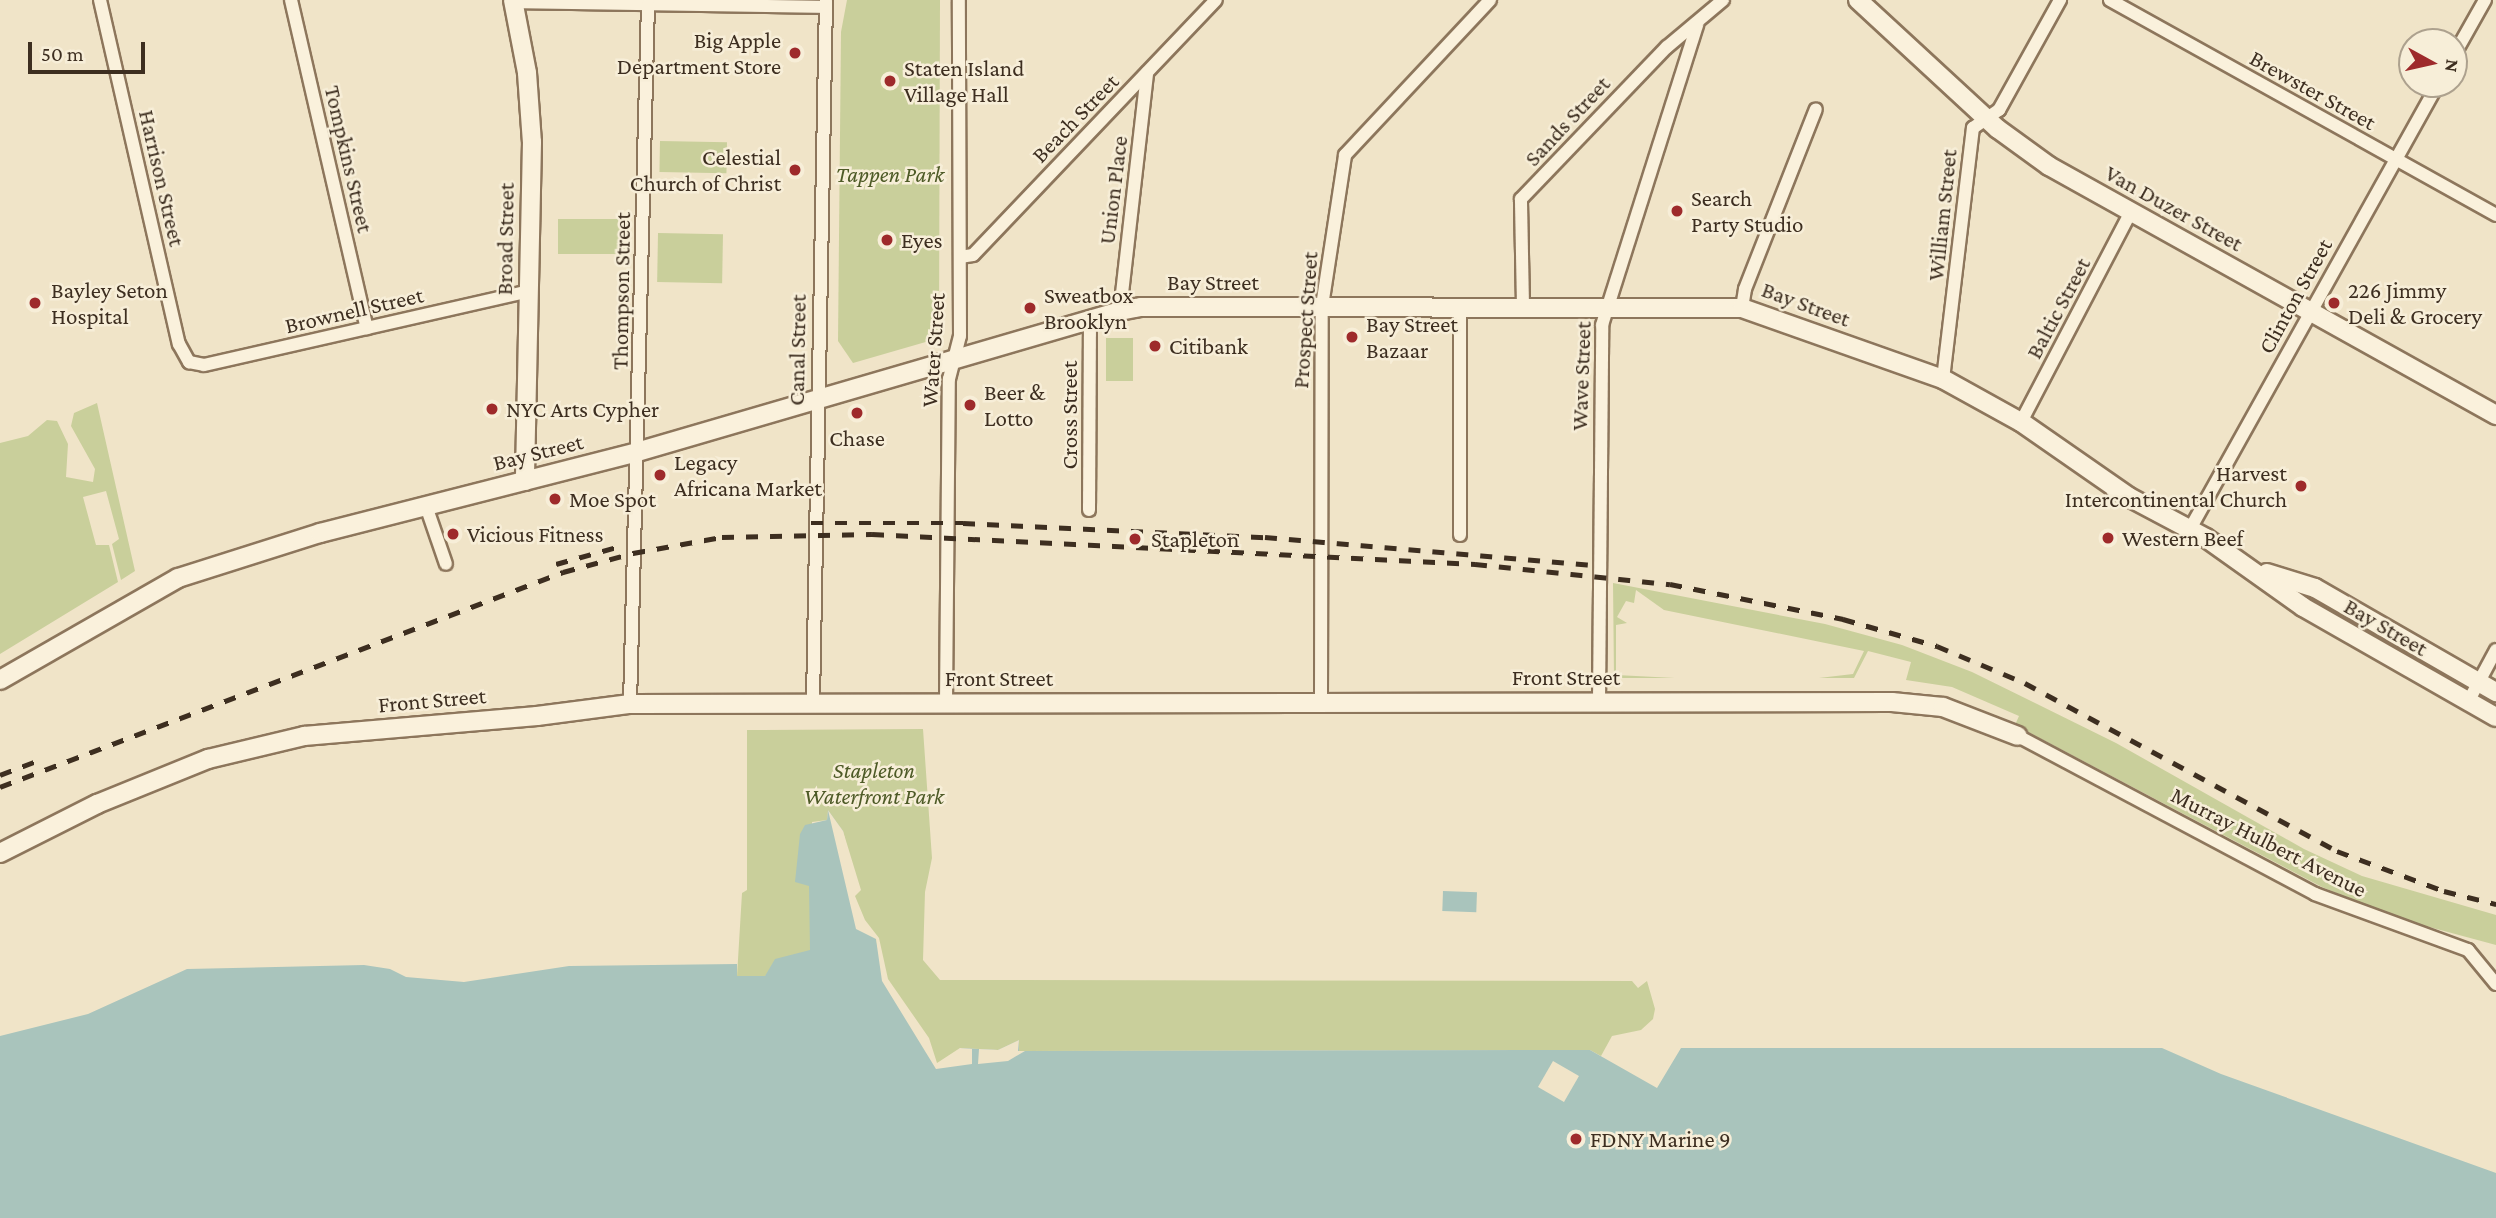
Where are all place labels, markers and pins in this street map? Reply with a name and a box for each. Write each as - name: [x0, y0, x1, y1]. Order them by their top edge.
- place label: Big Apple Department Store: [617, 26, 781, 80]
- marker: Big Apple Department Store: [787, 45, 803, 61]
- place label: Staten Island Village Hall: [904, 54, 1024, 108]
- marker: Staten Island Village Hall: [882, 73, 898, 89]
- place label: Celestial Church of Christ: [630, 143, 781, 197]
- marker: Celestial Church of Christ: [787, 162, 803, 178]
- place label: Search Party Studio: [1691, 184, 1804, 238]
- marker: Search Party Studio: [1669, 203, 1685, 219]
- place label: Eyes: [901, 226, 943, 254]
- marker: Eyes: [879, 232, 895, 248]
- place label: Bayley Seton Hospital: [51, 276, 168, 330]
- place label: 226 Jimmy Deli & Grocery: [2348, 276, 2482, 330]
- place label: Sweatbox Brooklyn: [1044, 281, 1133, 335]
- marker: Bayley Seton Hospital: [25, 293, 45, 313]
- marker: 226 Jimmy Deli & Grocery: [2326, 295, 2342, 311]
- marker: Sweatbox Brooklyn: [1022, 300, 1038, 316]
- place label: Bay Street Bazaar: [1366, 310, 1458, 364]
- marker: Bay Street Bazaar: [1344, 329, 1360, 345]
- place label: Citibank: [1169, 332, 1248, 360]
- marker: Citibank: [1147, 338, 1163, 354]
- place label: Beer & Lotto: [984, 378, 1045, 432]
- place label: NYC Arts Cypher: [506, 395, 659, 423]
- marker: Beer & Lotto: [962, 397, 978, 413]
- marker: NYC Arts Cypher: [484, 401, 500, 417]
- marker: Chase: [849, 405, 865, 421]
- place label: Chase: [829, 424, 885, 452]
- place label: Legacy Africana Market: [674, 448, 822, 502]
- place label: Harvest Intercontinental Church: [2065, 459, 2287, 513]
- marker: Legacy Africana Market: [652, 467, 668, 483]
- marker: Harvest Intercontinental Church: [2293, 478, 2309, 494]
- place label: Moe Spot: [569, 485, 656, 513]
- marker: Moe Spot: [547, 491, 563, 507]
- place label: Vicious Fitness: [467, 520, 604, 548]
- place label: Western Beef: [2122, 524, 2243, 552]
- place label: Stapleton: [1151, 525, 1239, 553]
- marker: Vicious Fitness: [445, 526, 461, 542]
- marker: Stapleton: [1125, 529, 1145, 549]
- marker: Western Beef: [2100, 530, 2116, 546]
- place label: FDNY Marine 9: [1590, 1125, 1731, 1153]
- marker: FDNY Marine 9: [1568, 1131, 1584, 1147]

